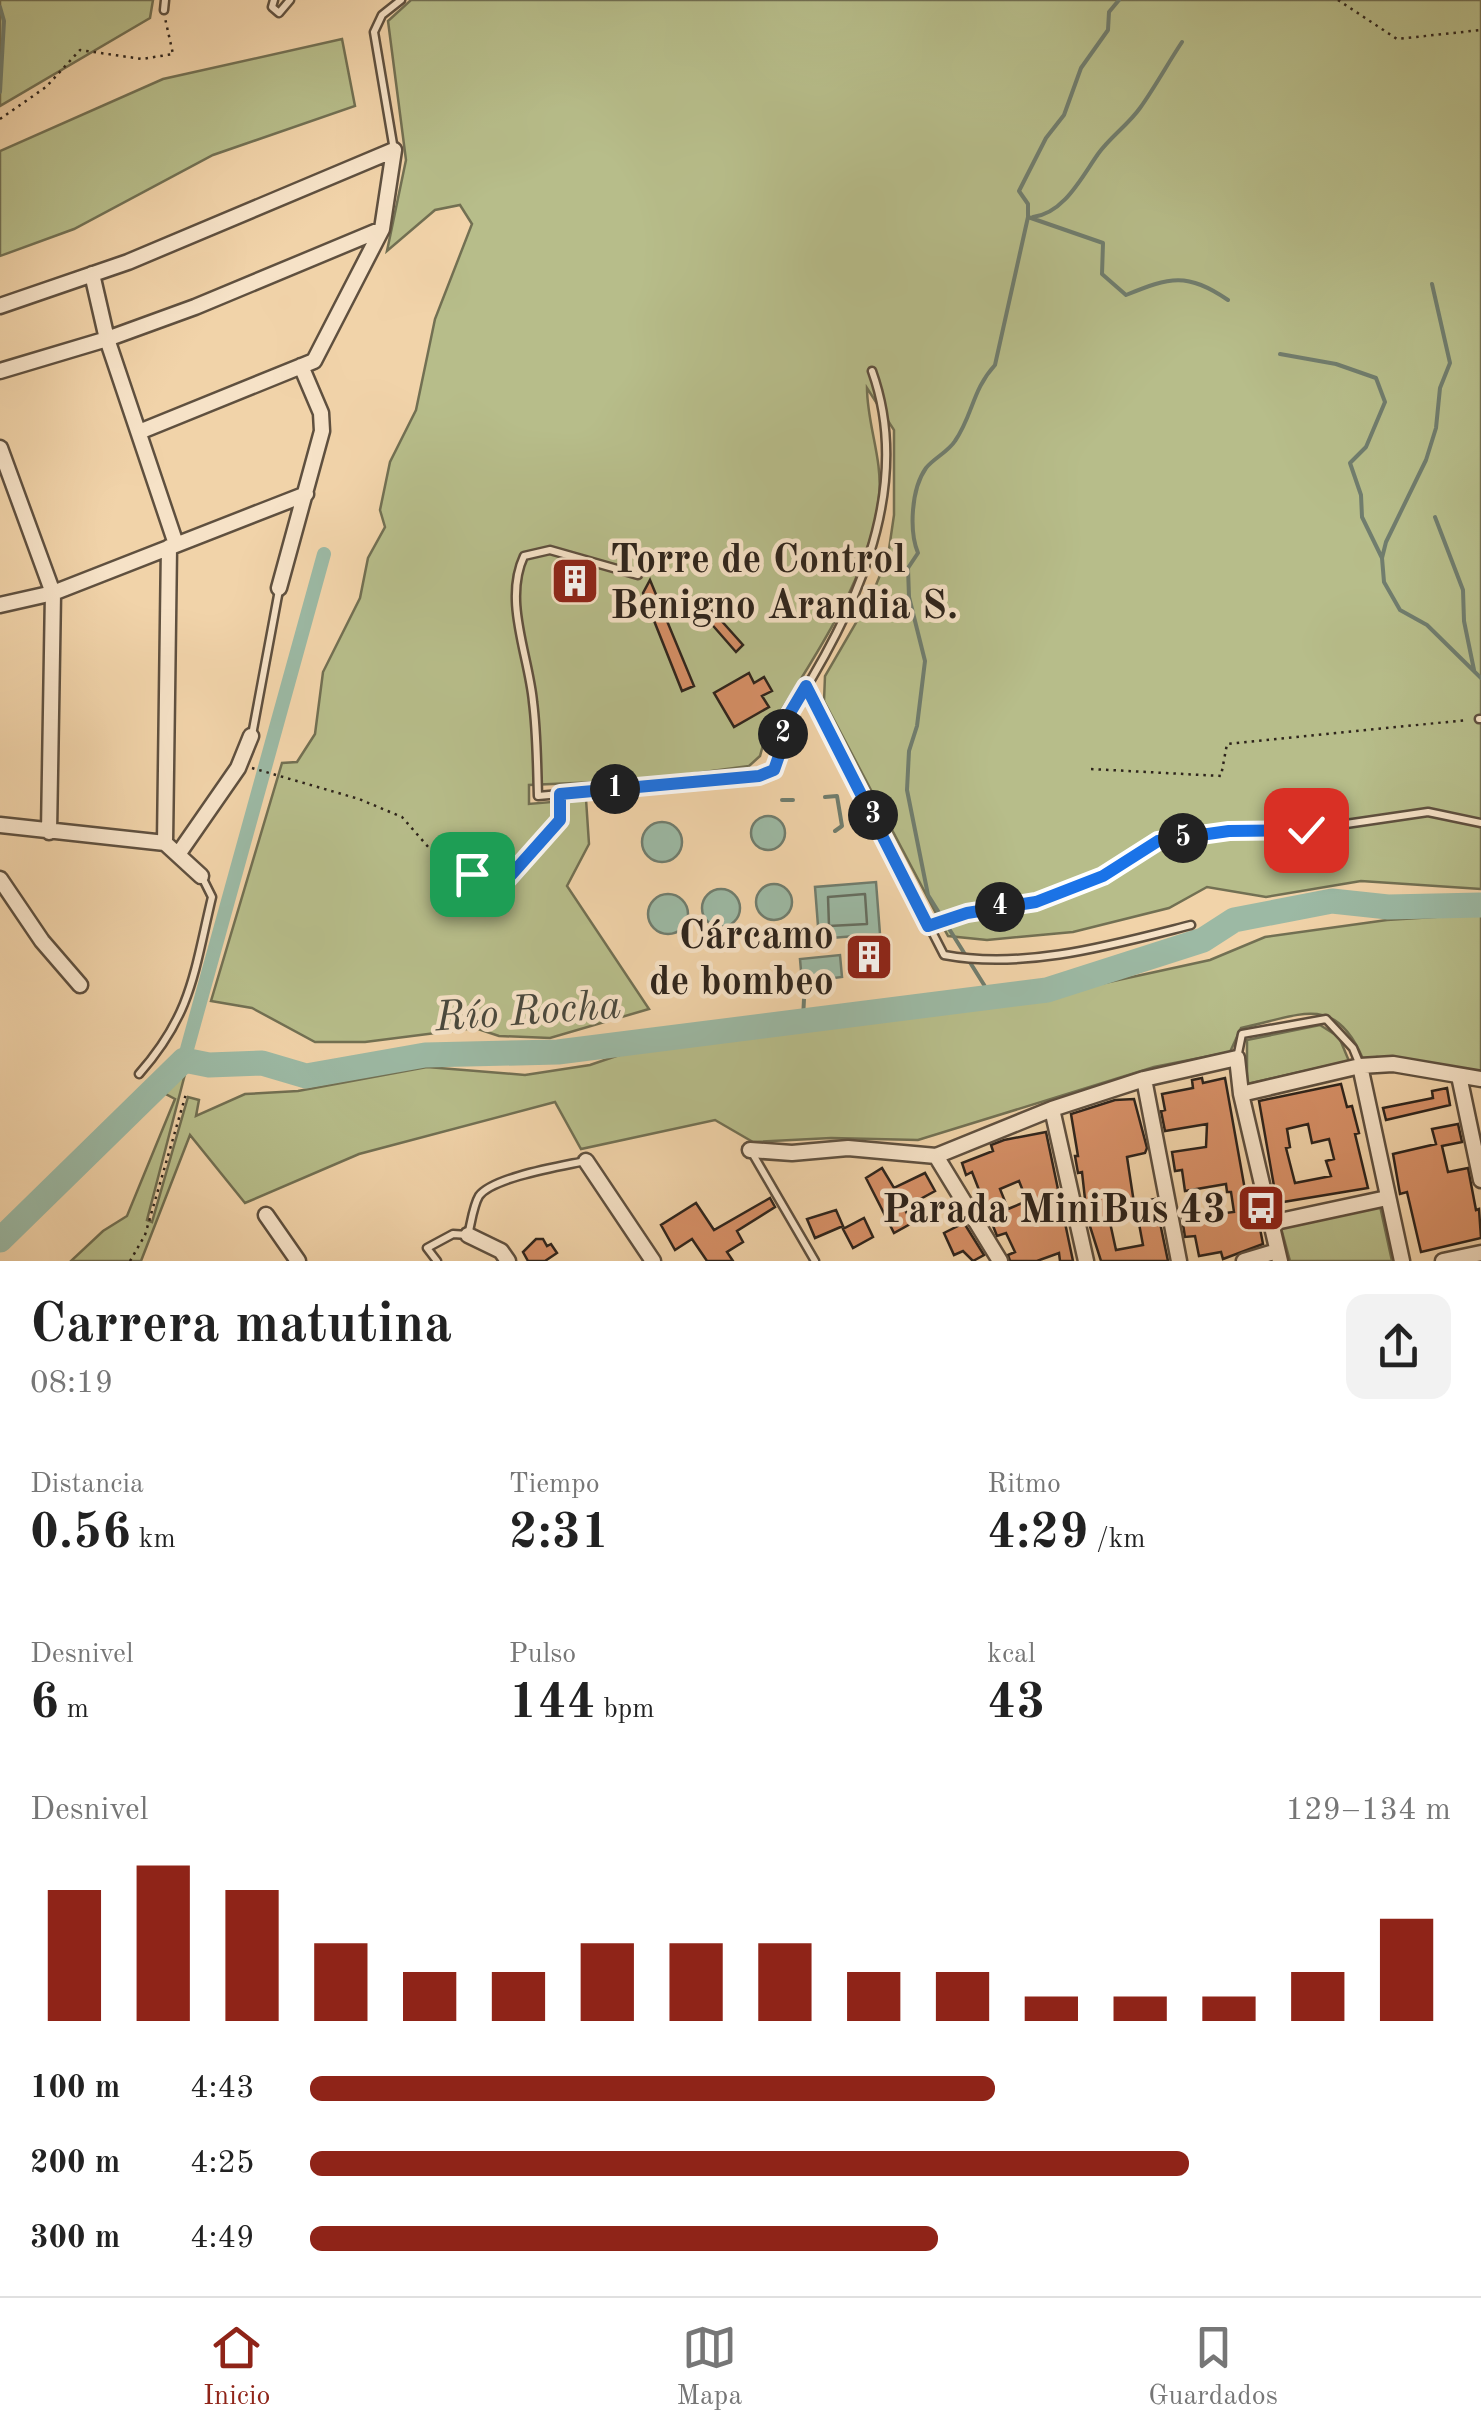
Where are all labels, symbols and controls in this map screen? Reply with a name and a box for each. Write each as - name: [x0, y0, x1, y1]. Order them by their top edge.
- place label: Torre de Control Benigno Arandia S.: [610, 542, 958, 628]
- building icon: Torre de Control Benigno Arandia S.: [549, 555, 601, 607]
- pin: 2: [758, 709, 808, 759]
- text: 2: [775, 720, 791, 748]
- pin: 1: [590, 764, 640, 814]
- text: 1: [607, 775, 623, 803]
- pin: [1264, 788, 1349, 873]
- pin: 3: [848, 790, 898, 840]
- text: 3: [865, 801, 881, 829]
- icon: check: [1279, 803, 1334, 858]
- pin: 5: [1158, 813, 1208, 863]
- text: 5: [1175, 824, 1191, 852]
- pin: [430, 832, 515, 917]
- icon: arrive: [445, 847, 500, 902]
- pin: 4: [975, 882, 1025, 932]
- text: 4: [992, 893, 1008, 921]
- place label: Cárcamo de bombeo: [649, 918, 834, 1004]
- building icon: Cárcamo de bombeo: [843, 931, 895, 983]
- water label: Río Rocha: [433, 986, 623, 1041]
- bus stop icon: Parada MiniBus 43: [1235, 1182, 1287, 1234]
- place label: Parada MiniBus 43: [882, 1192, 1226, 1232]
- button: share: [1346, 1294, 1451, 1399]
- text: Carrera matutina: [30, 1299, 452, 1354]
- text: 08:19: [30, 1368, 113, 1400]
- text: Distancia: [30, 1471, 144, 1499]
- text: Tiempo: [509, 1471, 600, 1499]
- text: Ritmo: [987, 1471, 1061, 1499]
- text: 0.56: [30, 1509, 131, 1559]
- text: 2:31: [509, 1509, 610, 1559]
- text: 4:29: [987, 1509, 1088, 1559]
- text: km: [131, 1526, 176, 1554]
- text: /km: [1088, 1526, 1146, 1554]
- text: Desnivel: [30, 1641, 134, 1669]
- text: Pulso: [509, 1641, 576, 1669]
- text: kcal: [987, 1641, 1036, 1669]
- text: 6: [30, 1679, 59, 1729]
- text: 144: [509, 1679, 596, 1729]
- text: 43: [987, 1679, 1045, 1729]
- text: m: [59, 1696, 89, 1724]
- text: bpm: [596, 1696, 655, 1724]
- text: Desnivel: [30, 1795, 148, 1827]
- text: 129–134 m: [1285, 1795, 1451, 1827]
- text: 100 m: [30, 2073, 120, 2105]
- text: 4:43: [190, 2073, 255, 2105]
- text: 200 m: [30, 2148, 120, 2180]
- text: 4:25: [190, 2148, 255, 2180]
- text: 300 m: [30, 2223, 120, 2255]
- text: 4:49: [190, 2223, 255, 2255]
- tab: Inicio: [203, 2320, 270, 2415]
- tab: Mapa: [677, 2320, 742, 2415]
- tab: Guardados: [1148, 2320, 1278, 2415]

